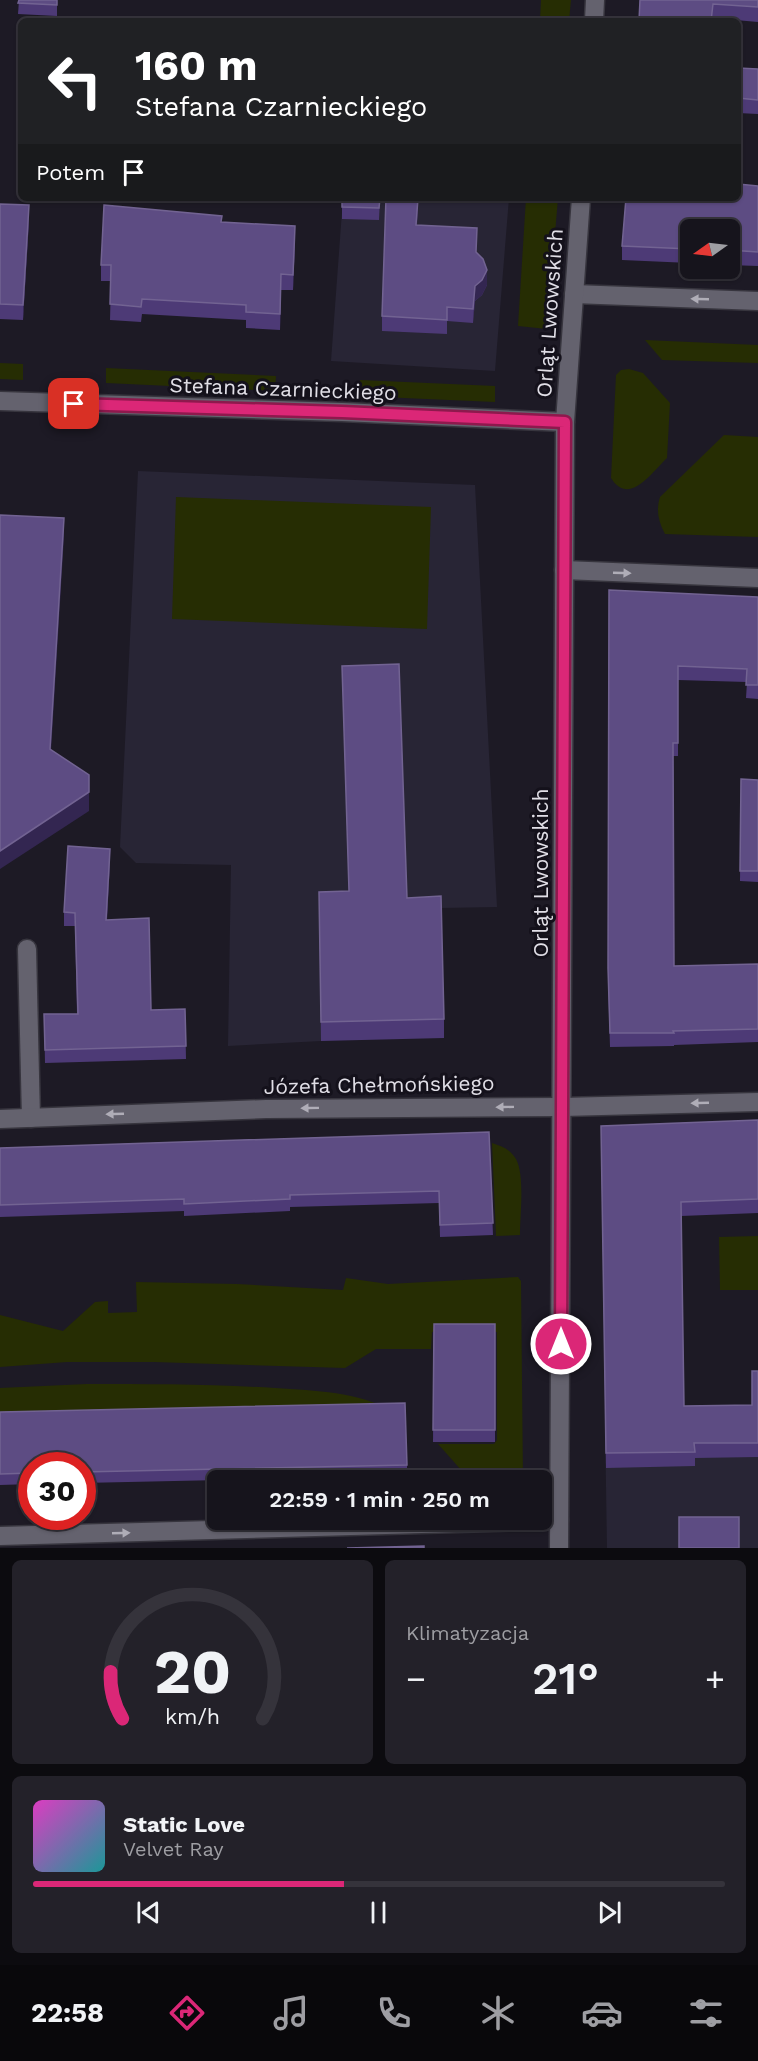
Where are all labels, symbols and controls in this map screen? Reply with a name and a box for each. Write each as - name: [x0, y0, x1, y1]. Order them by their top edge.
- text: 160 m: [135, 41, 258, 90]
- icon: left: [36, 42, 114, 120]
- text: Stefana Czarnieckiego: [135, 91, 427, 123]
- icon: arrive: [117, 156, 150, 189]
- text: Potem: [36, 160, 105, 185]
- north arrow: [680, 219, 740, 279]
- map controls: [680, 219, 740, 279]
- street label: Orląt Lwowskich: [531, 228, 568, 398]
- one-way arrow: [690, 295, 709, 304]
- street label: Stefana Czarnieckiego: [169, 372, 397, 405]
- pin: [48, 378, 99, 429]
- icon: arrive: [57, 387, 90, 420]
- one-way arrow: [613, 568, 632, 577]
- street label: Orląt Lwowskich: [528, 788, 553, 958]
- street label: Józefa Chełmońskiego: [263, 1070, 495, 1099]
- one-way arrow: [690, 1099, 709, 1108]
- one-way arrow: [495, 1102, 514, 1111]
- one-way arrow: [300, 1104, 319, 1113]
- one-way arrow: [105, 1110, 124, 1119]
- position arrow: [529, 1312, 593, 1376]
- speed limit sign: 30: [18, 1452, 96, 1530]
- text: 22:59 · 1 min · 250 m: [269, 1487, 490, 1512]
- one-way arrow: [112, 1528, 131, 1537]
- text: Klimatyzacja: [406, 1621, 529, 1645]
- text: 20: [154, 1635, 231, 1708]
- text: 21°: [532, 1652, 599, 1705]
- text: −: [406, 1659, 426, 1698]
- text: +: [705, 1659, 725, 1698]
- text: km/h: [165, 1704, 220, 1729]
- text: Static Love: [123, 1812, 245, 1837]
- text: Velvet Ray: [123, 1837, 224, 1861]
- icon: previous: [132, 1896, 165, 1929]
- icon: pause: [362, 1896, 395, 1929]
- icon: next: [593, 1896, 626, 1929]
- icon: directions: [166, 1992, 208, 2034]
- icon: music: [270, 1992, 312, 2034]
- icon: phone: [373, 1992, 415, 2034]
- icon: climate: [477, 1992, 519, 2034]
- icon: car: [581, 1992, 623, 2034]
- icon: filters: [685, 1992, 727, 2034]
- text: 22:58: [31, 1997, 104, 2029]

